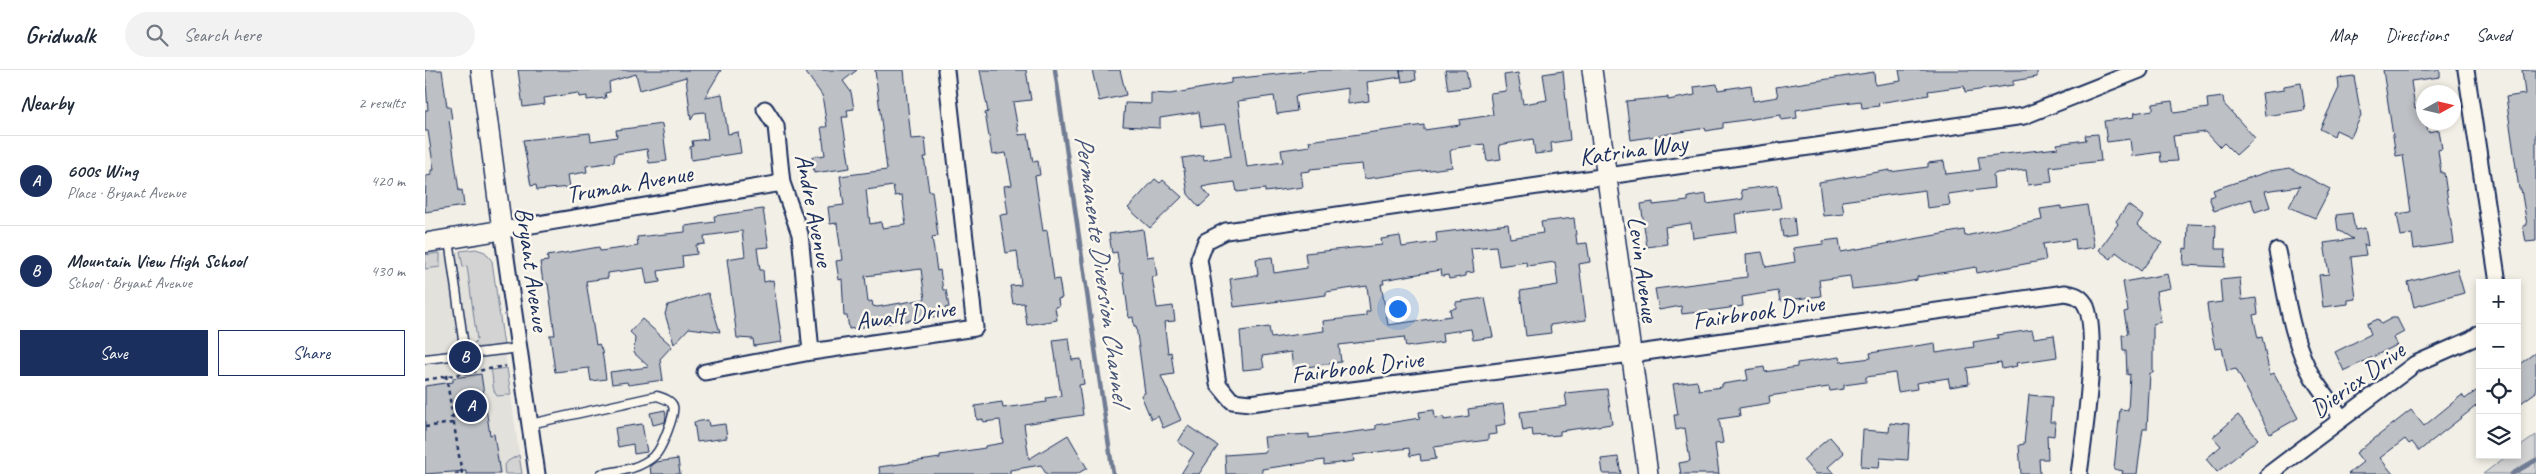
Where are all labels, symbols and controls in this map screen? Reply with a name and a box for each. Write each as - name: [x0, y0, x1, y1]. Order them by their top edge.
- search box: [125, 12, 475, 57]
- text: Gridwalk: [25, 20, 95, 50]
- icon: search: [143, 21, 171, 49]
- text: Search here: [183, 23, 261, 47]
- text: Map: [2330, 24, 2357, 46]
- text: Directions: [2385, 24, 2448, 46]
- text: Saved: [2476, 24, 2511, 46]
- north arrow: [2416, 85, 2461, 130]
- text: Nearby: [20, 90, 73, 116]
- text: 2 results: [358, 93, 405, 113]
- street label: Katrina Way: [1577, 126, 1692, 173]
- water label: Permanente Diversion Channel: [1067, 133, 1139, 413]
- street label: Andre Avenue: [787, 151, 841, 271]
- street label: Truman Avenue: [563, 157, 697, 211]
- text: 600s Wing: [67, 159, 138, 183]
- text: A: [32, 171, 40, 191]
- text: 420 m: [371, 171, 405, 191]
- text: Place · Bryant Avenue: [67, 183, 186, 203]
- street label: Bryant Avenue: [507, 205, 557, 335]
- street label: Levin Avenue: [1620, 214, 1667, 326]
- text: Mountain View High School: [67, 249, 245, 273]
- text: B: [32, 261, 40, 281]
- text: 430 m: [371, 261, 405, 281]
- text: School · Bryant Avenue: [67, 273, 192, 293]
- map controls: [2476, 279, 2521, 459]
- button: +: [2476, 279, 2521, 324]
- street label: Fairbrook Drive: [1690, 287, 1828, 337]
- street label: Awalt Drive: [854, 292, 959, 338]
- your location: [1385, 296, 1411, 322]
- button: −: [2476, 324, 2521, 369]
- button: Save: [20, 330, 208, 376]
- button: Share: [218, 330, 405, 376]
- street label: Diericx Drive: [2304, 334, 2413, 425]
- pin: B: [449, 338, 481, 376]
- street label: Fairbrook Drive: [1289, 343, 1427, 391]
- button: locate: [2476, 369, 2521, 414]
- pin: A: [455, 387, 487, 425]
- button: layers: [2476, 414, 2521, 459]

